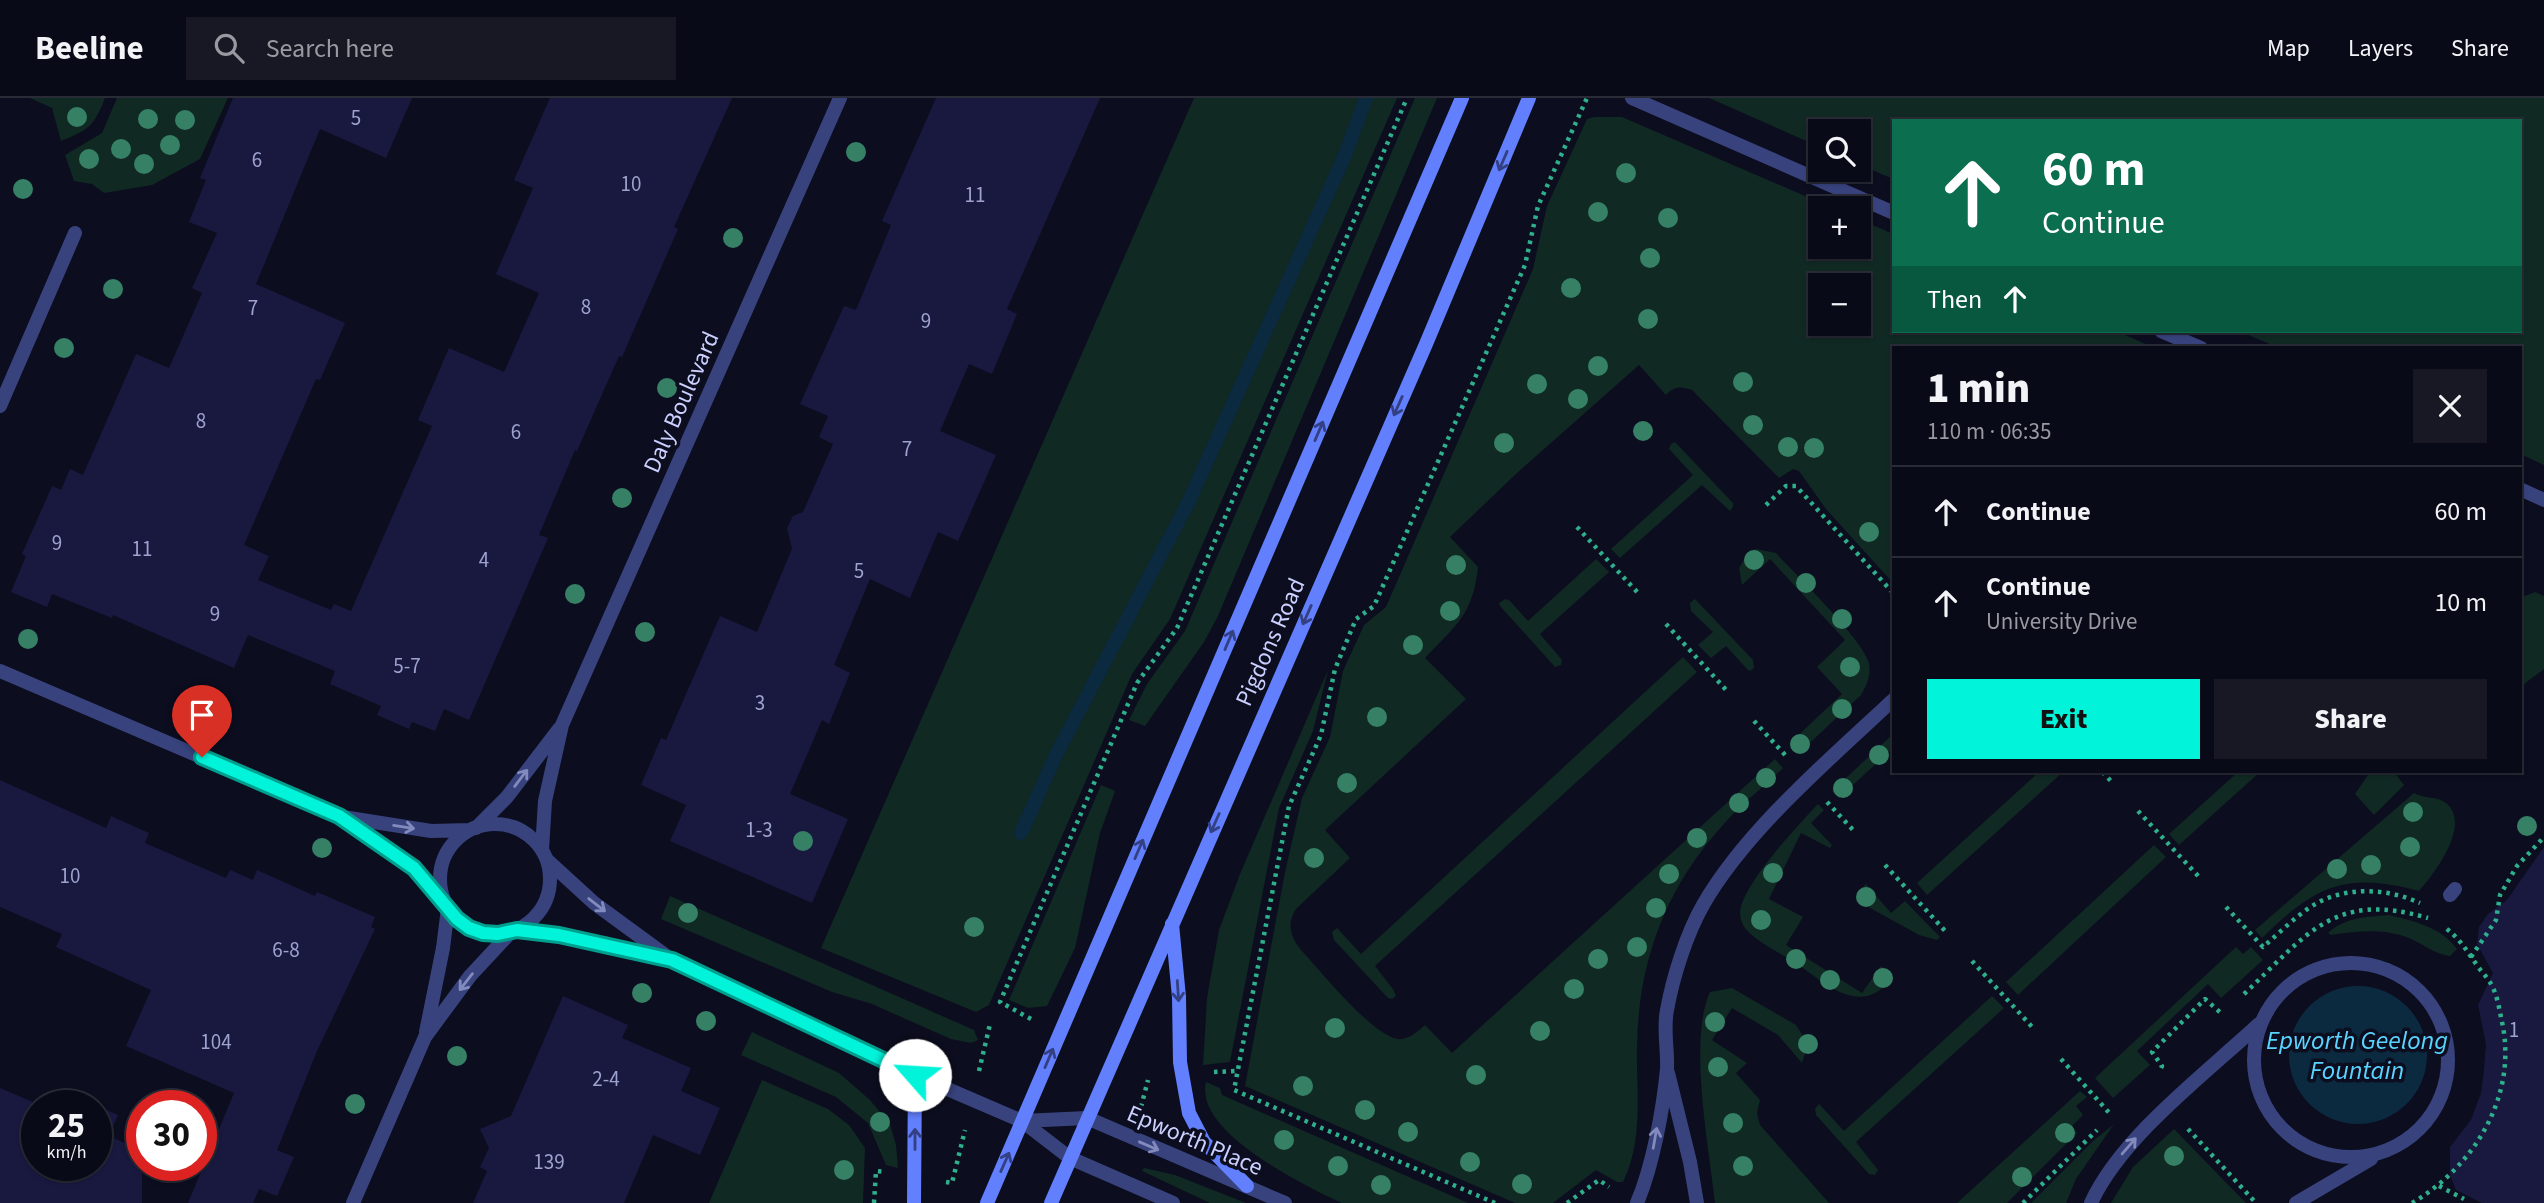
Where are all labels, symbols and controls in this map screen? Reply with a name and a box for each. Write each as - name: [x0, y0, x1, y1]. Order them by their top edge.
- search box: [186, 17, 676, 80]
- text: Beeline: [35, 25, 144, 72]
- icon: search: [210, 29, 248, 67]
- text: Search here: [266, 30, 394, 67]
- text: Map: [2267, 31, 2310, 66]
- text: Layers: [2348, 31, 2413, 66]
- text: Share: [2451, 31, 2509, 66]
- house number: 5: [351, 103, 361, 133]
- map controls: [1808, 119, 1871, 336]
- button: search: [1808, 119, 1871, 182]
- text: 60 m: [2042, 135, 2146, 205]
- house number: 6: [252, 145, 262, 175]
- icon: ahead: [1927, 147, 2018, 238]
- one-way arrow: [1495, 150, 1508, 171]
- house number: 10: [621, 169, 641, 199]
- house number: 11: [965, 180, 985, 210]
- button: +: [1808, 196, 1871, 259]
- text: Continue: [2042, 200, 2165, 246]
- button: −: [1808, 273, 1871, 336]
- icon: ahead: [1996, 280, 2034, 318]
- text: Then: [1927, 281, 1982, 318]
- house number: 8: [581, 292, 591, 322]
- house number: 7: [248, 293, 258, 323]
- house number: 9: [921, 306, 931, 336]
- street label: Daly Boulevard: [635, 326, 728, 479]
- text: 1 min: [1927, 359, 2030, 419]
- button: close: [2413, 369, 2487, 443]
- one-way arrow: [1391, 395, 1404, 417]
- house number: 8: [196, 406, 206, 436]
- text: 110 m · 06:35: [1927, 415, 2051, 448]
- house number: 6: [511, 417, 521, 447]
- one-way arrow: [1313, 421, 1326, 443]
- house number: 7: [902, 434, 912, 464]
- icon: ahead: [1927, 493, 1965, 531]
- text: Continue: [1986, 493, 2091, 530]
- text: 60 m: [2434, 493, 2487, 530]
- house number: 9: [52, 528, 62, 558]
- house number: 11: [132, 534, 152, 564]
- house number: 4: [479, 545, 489, 575]
- house number: 5: [854, 556, 864, 586]
- text: Continue: [1986, 568, 2091, 605]
- street label: Pigdons Road: [1227, 572, 1314, 712]
- icon: ahead: [1927, 584, 1965, 622]
- text: 10 m: [2434, 584, 2487, 621]
- house number: 9: [210, 599, 220, 629]
- one-way arrow: [1300, 604, 1313, 625]
- text: University Drive: [1986, 605, 2137, 638]
- one-way arrow: [1223, 630, 1236, 652]
- house number: 5-7: [393, 651, 421, 681]
- button: Exit: [1927, 679, 2200, 759]
- button: Share: [2214, 679, 2487, 759]
- pin: [172, 685, 232, 757]
- house number: 3: [755, 688, 765, 718]
- icon: arrive: [183, 696, 221, 734]
- one-way arrow: [514, 770, 529, 788]
- one-way arrow: [1208, 812, 1221, 833]
- house number: 1-3: [745, 815, 773, 845]
- one-way arrow: [392, 821, 415, 834]
- one-way arrow: [1133, 839, 1146, 861]
- house number: 10: [60, 861, 80, 891]
- one-way arrow: [588, 897, 606, 912]
- house number: 6-8: [272, 935, 300, 965]
- one-way arrow: [458, 973, 473, 991]
- one-way arrow: [1172, 979, 1185, 1002]
- house number: 1: [2509, 1015, 2519, 1045]
- water label: Epworth Geelong Fountain: [2266, 1022, 2448, 1089]
- house number: 104: [200, 1027, 232, 1057]
- position arrow: [878, 1038, 952, 1112]
- one-way arrow: [1044, 1048, 1057, 1070]
- house number: 2-4: [592, 1064, 620, 1094]
- speed limit sign: 30: [126, 1090, 217, 1181]
- street label: Epworth Place: [1121, 1096, 1268, 1185]
- text: 25: [48, 1101, 85, 1151]
- one-way arrow: [1649, 1127, 1662, 1149]
- one-way arrow: [908, 1128, 922, 1151]
- one-way arrow: [2121, 1138, 2137, 1156]
- text: km/h: [47, 1140, 86, 1165]
- one-way arrow: [1138, 1140, 1160, 1153]
- house number: 139: [533, 1147, 565, 1177]
- one-way arrow: [999, 1152, 1012, 1173]

